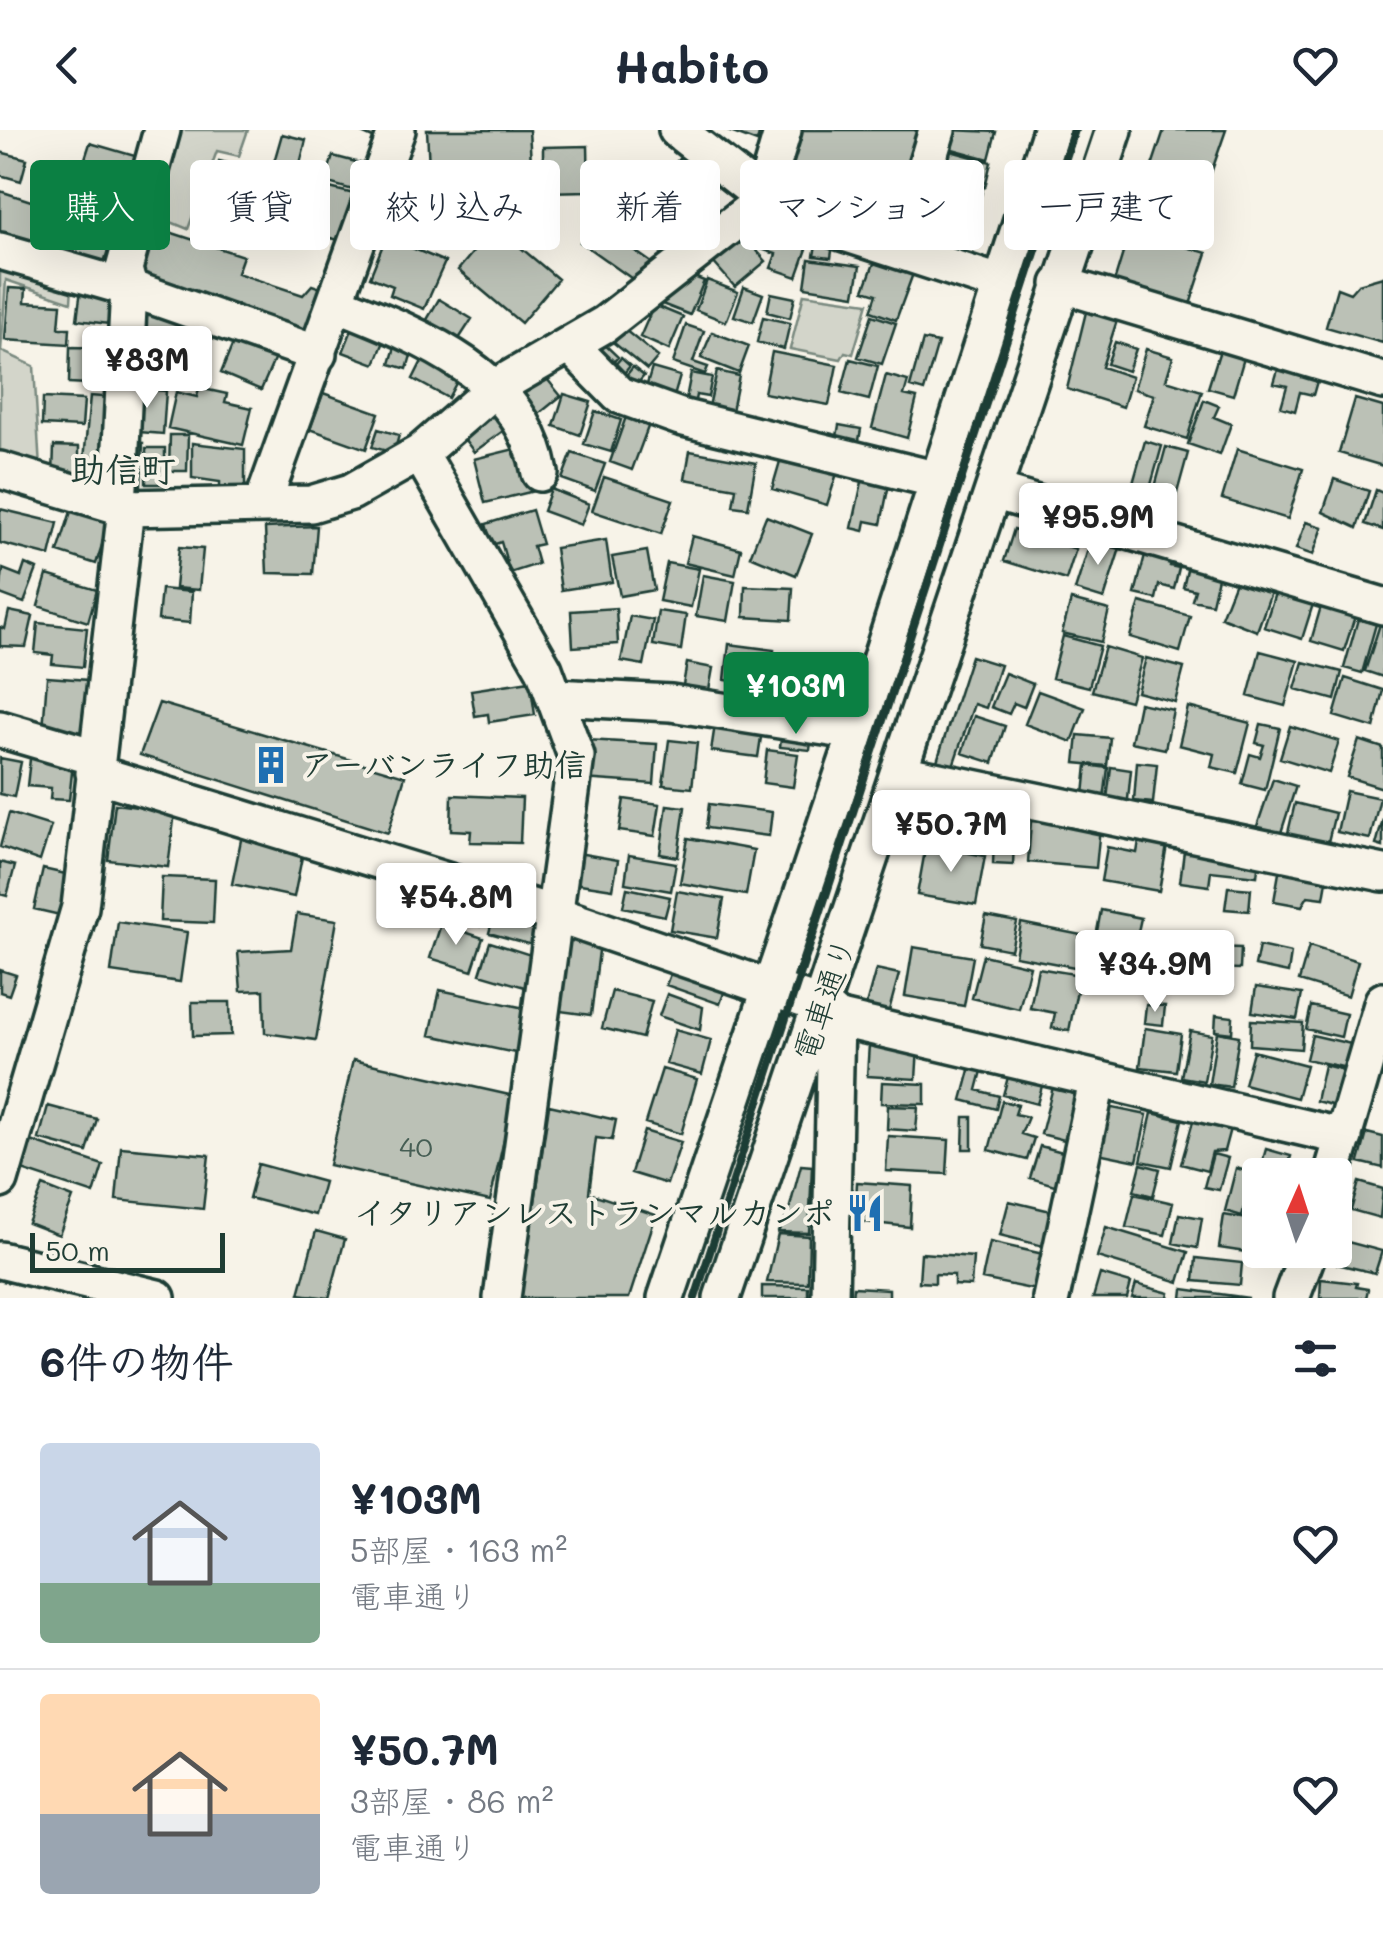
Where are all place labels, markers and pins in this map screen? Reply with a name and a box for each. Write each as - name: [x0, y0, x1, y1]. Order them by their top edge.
- pin: ¥83M: [88, 326, 206, 411]
- pin: ¥95.9M: [1017, 483, 1179, 568]
- pin: ¥103M: [726, 652, 866, 737]
- place label: アーバンライフ助信: [301, 742, 587, 784]
- building icon: アーバンライフ助信: [250, 744, 292, 786]
- pin: ¥50.7M: [870, 790, 1032, 875]
- pin: ¥54.8M: [375, 863, 537, 948]
- pin: ¥34.9M: [1074, 930, 1236, 1015]
- place label: イタリアンレストランマルカンポ: [354, 1190, 835, 1232]
- restaurant icon: イタリアンレストランマルカンポ: [844, 1192, 886, 1234]

